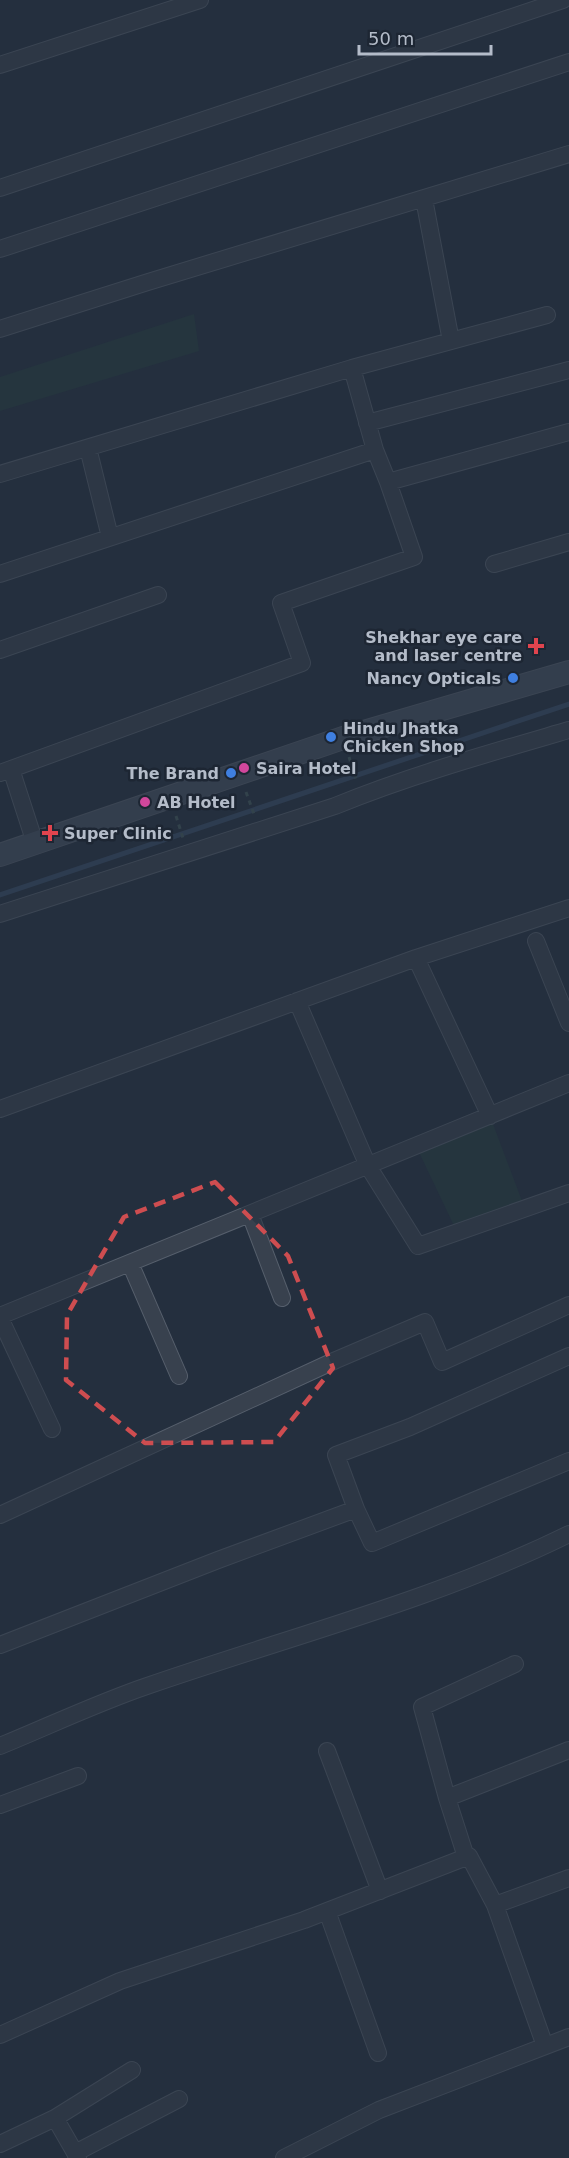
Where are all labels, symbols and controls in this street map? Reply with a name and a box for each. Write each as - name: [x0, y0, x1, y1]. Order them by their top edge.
- scale bar: [359, 18, 491, 56]
- text: 50 m: [368, 28, 414, 49]
- place label: Shekhar eye care and laser centre: [365, 628, 522, 665]
- marker: Shekhar eye care and laser centre: [527, 637, 545, 655]
- place label: Nancy Opticals: [366, 669, 501, 688]
- marker: Nancy Opticals: [506, 671, 520, 685]
- place label: Hindu Jhatka Chicken Shop: [343, 719, 464, 756]
- marker: Hindu Jhatka Chicken Shop: [324, 730, 338, 744]
- place label: Saira Hotel: [256, 759, 356, 778]
- marker: Saira Hotel: [237, 761, 251, 775]
- place label: The Brand: [127, 764, 219, 783]
- marker: The Brand: [224, 766, 238, 780]
- place label: AB Hotel: [157, 793, 236, 812]
- marker: AB Hotel: [138, 795, 152, 809]
- marker: Super Clinic: [41, 824, 59, 842]
- place label: Super Clinic: [64, 824, 172, 843]

